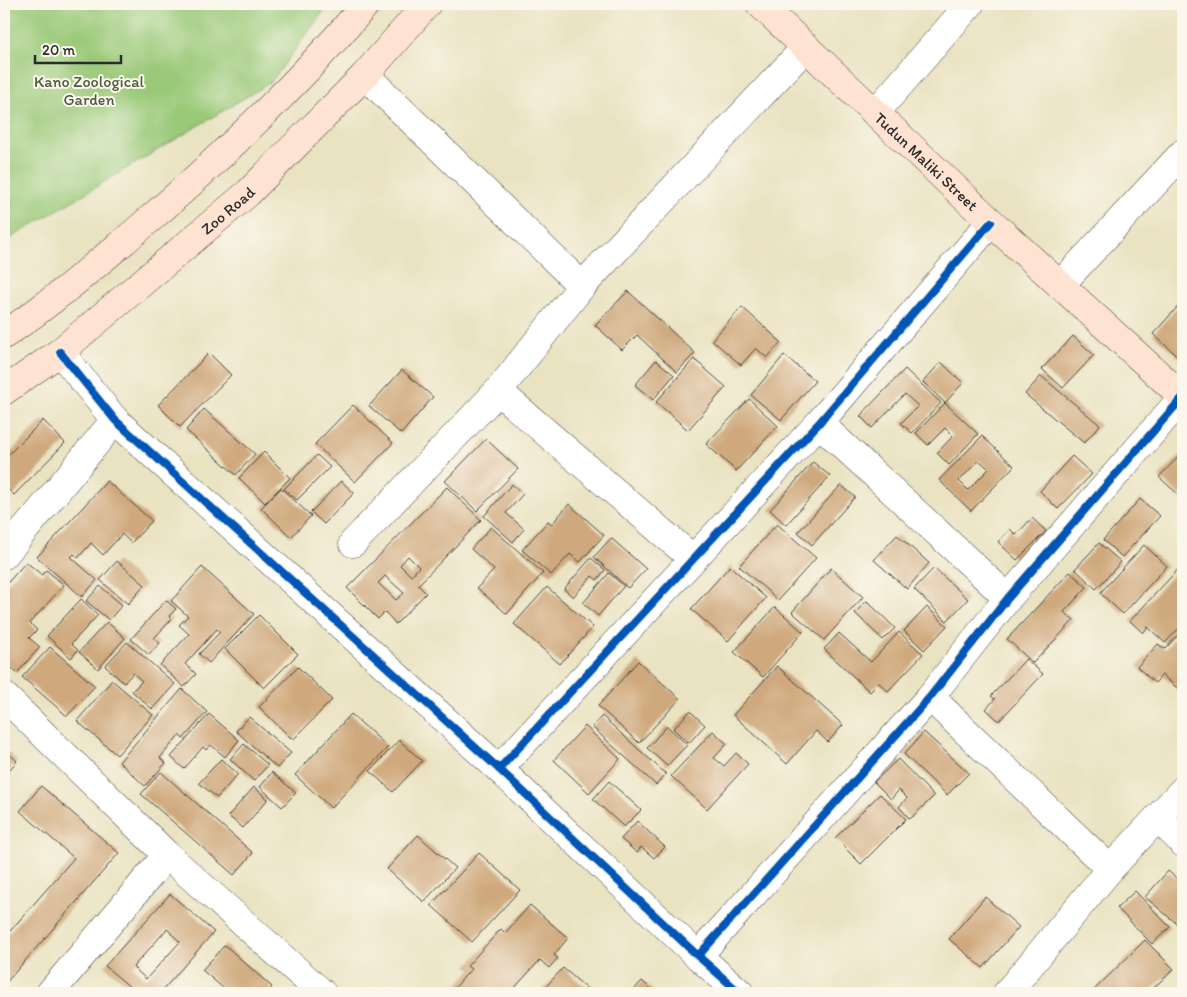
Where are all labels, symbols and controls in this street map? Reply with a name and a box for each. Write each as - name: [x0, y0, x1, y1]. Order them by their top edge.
- scale bar: [35, 32, 121, 64]
- text: 20 m: [42, 41, 76, 59]
- park label: Kano Zoological Garden: [34, 72, 144, 109]
- street label: Tudun Maliki Street: [871, 108, 982, 214]
- street label: Zoo Road: [197, 182, 259, 238]

